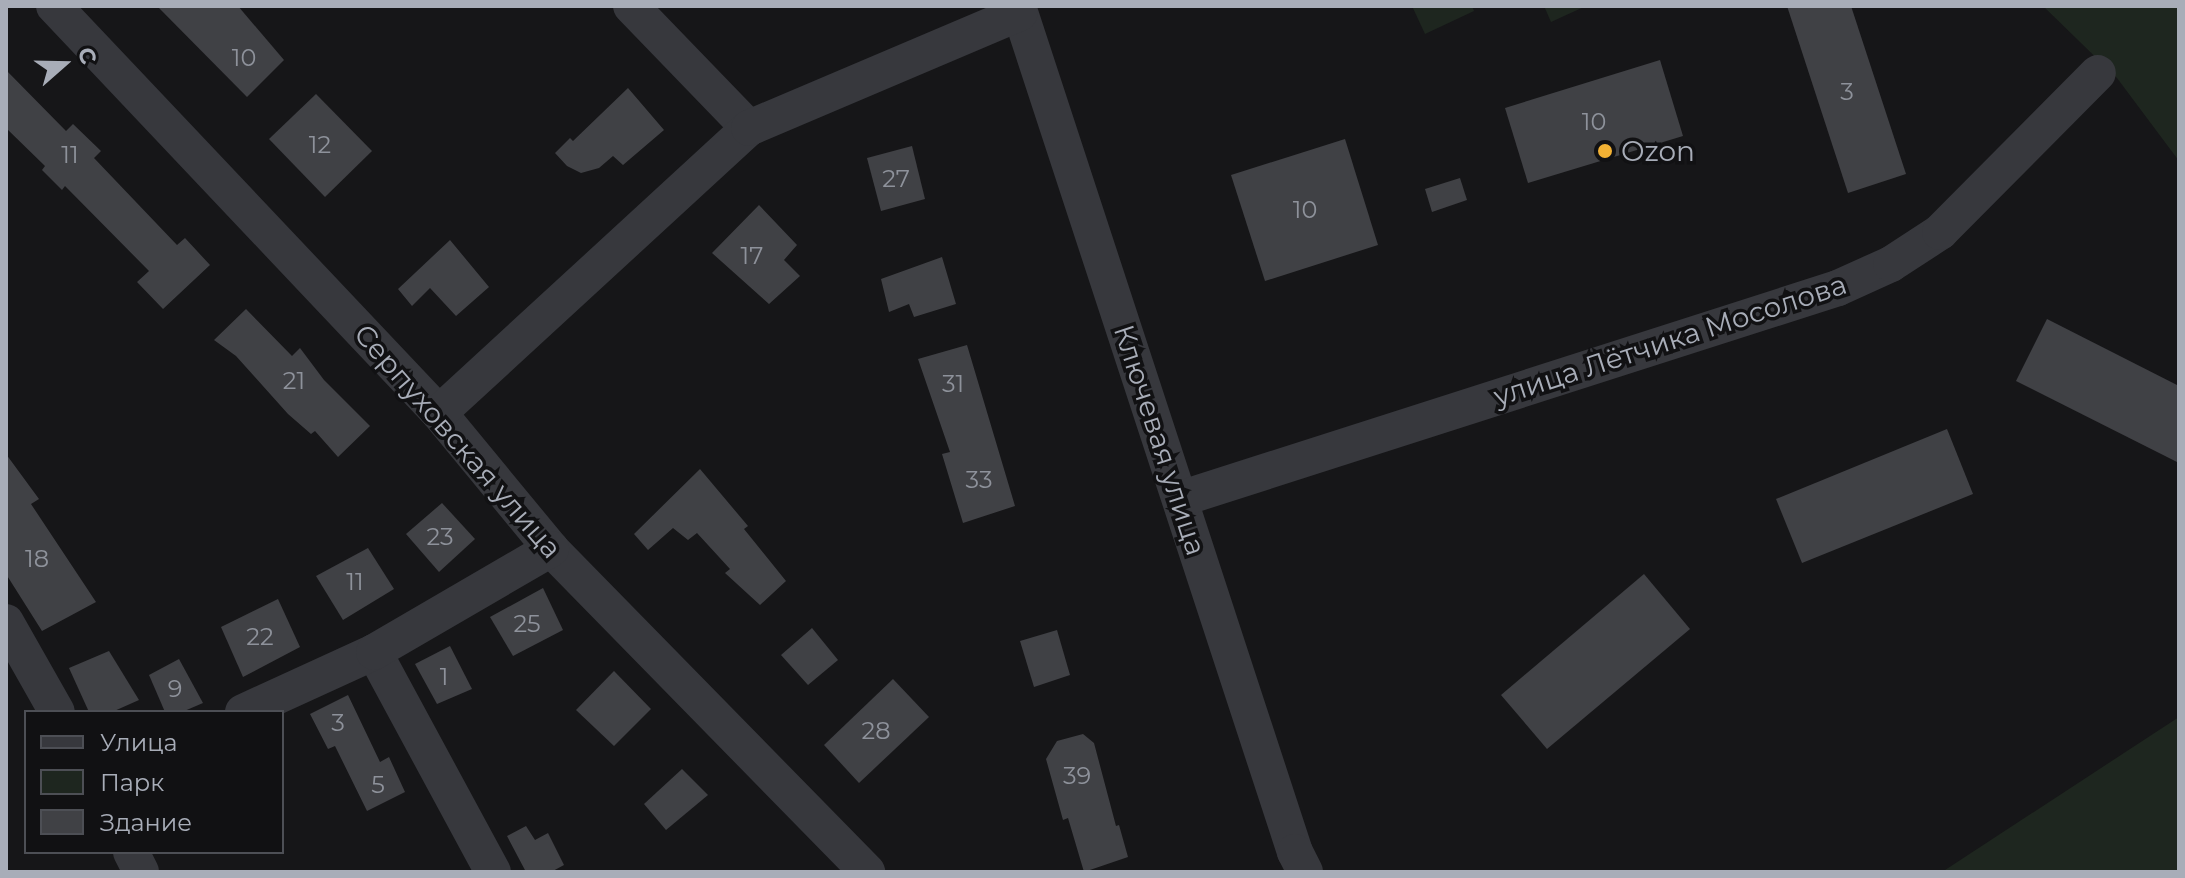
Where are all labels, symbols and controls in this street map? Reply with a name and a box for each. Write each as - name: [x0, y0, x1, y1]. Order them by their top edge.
- north arrow: [24, 24, 104, 104]
- text: С: [72, 43, 102, 68]
- house number: 10: [232, 44, 256, 72]
- house number: 3: [1840, 78, 1854, 106]
- house number: 10: [1582, 108, 1606, 136]
- house number: 12: [309, 131, 331, 159]
- place label: Ozon: [1621, 134, 1695, 168]
- house number: 11: [61, 141, 79, 169]
- marker: Ozon: [1596, 142, 1614, 160]
- house number: 27: [882, 165, 910, 193]
- house number: 10: [1293, 196, 1317, 224]
- house number: 17: [741, 242, 763, 270]
- street label: улица Лётчика Мосолова: [1489, 267, 1851, 413]
- street label: Серпуховская улица: [347, 317, 569, 565]
- street label: Ключевая улица: [1107, 321, 1213, 559]
- house number: 21: [283, 367, 305, 395]
- house number: 31: [942, 370, 964, 398]
- house number: 33: [966, 466, 992, 494]
- house number: 23: [426, 523, 454, 551]
- house number: 18: [25, 545, 49, 573]
- house number: 11: [346, 568, 364, 596]
- house number: 25: [513, 610, 541, 638]
- house number: 22: [246, 623, 274, 651]
- house number: 1: [440, 663, 448, 691]
- house number: 9: [168, 675, 182, 703]
- house number: 3: [331, 709, 345, 737]
- legend: [24, 710, 284, 854]
- house number: 28: [862, 717, 890, 745]
- text: Улица: [100, 728, 178, 757]
- house number: 39: [1063, 762, 1091, 790]
- text: Парк: [100, 768, 164, 797]
- house number: 5: [371, 771, 385, 799]
- text: Здание: [100, 808, 192, 837]

